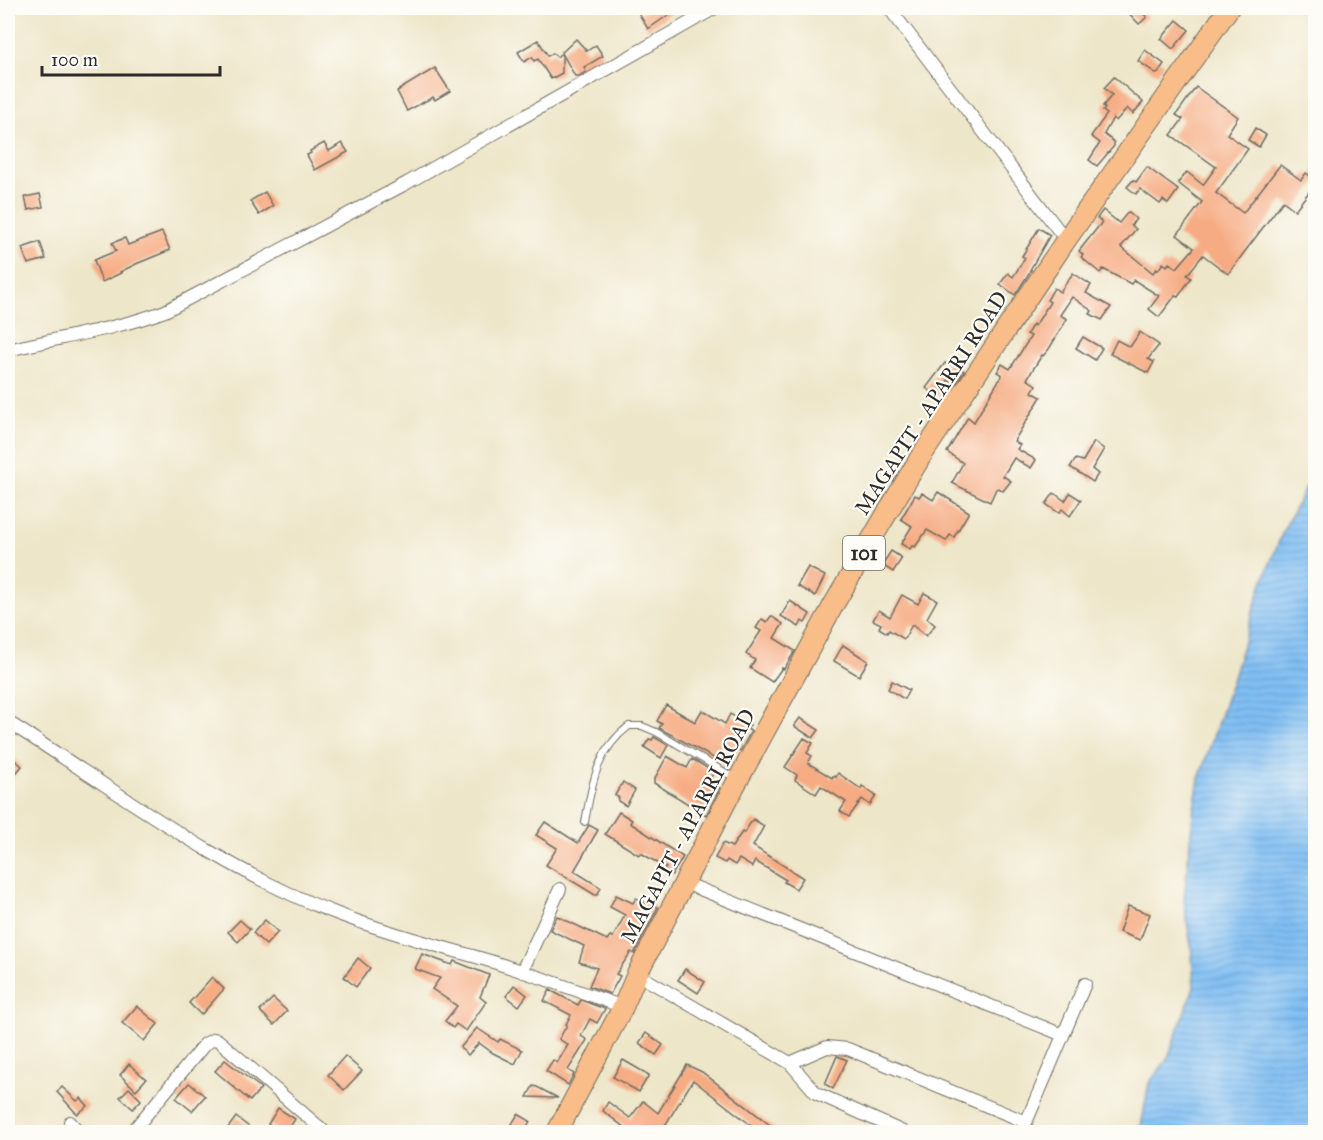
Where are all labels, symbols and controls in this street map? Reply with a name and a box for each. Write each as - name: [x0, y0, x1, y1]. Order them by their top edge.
- scale bar: [42, 39, 220, 77]
- text: 100 m: [51, 49, 98, 71]
- street label: MAGAPIT - APARRI ROAD: [849, 286, 1013, 520]
- road number: 101: [843, 536, 885, 570]
- street label: MAGAPIT - APARRI ROAD: [615, 704, 761, 948]

